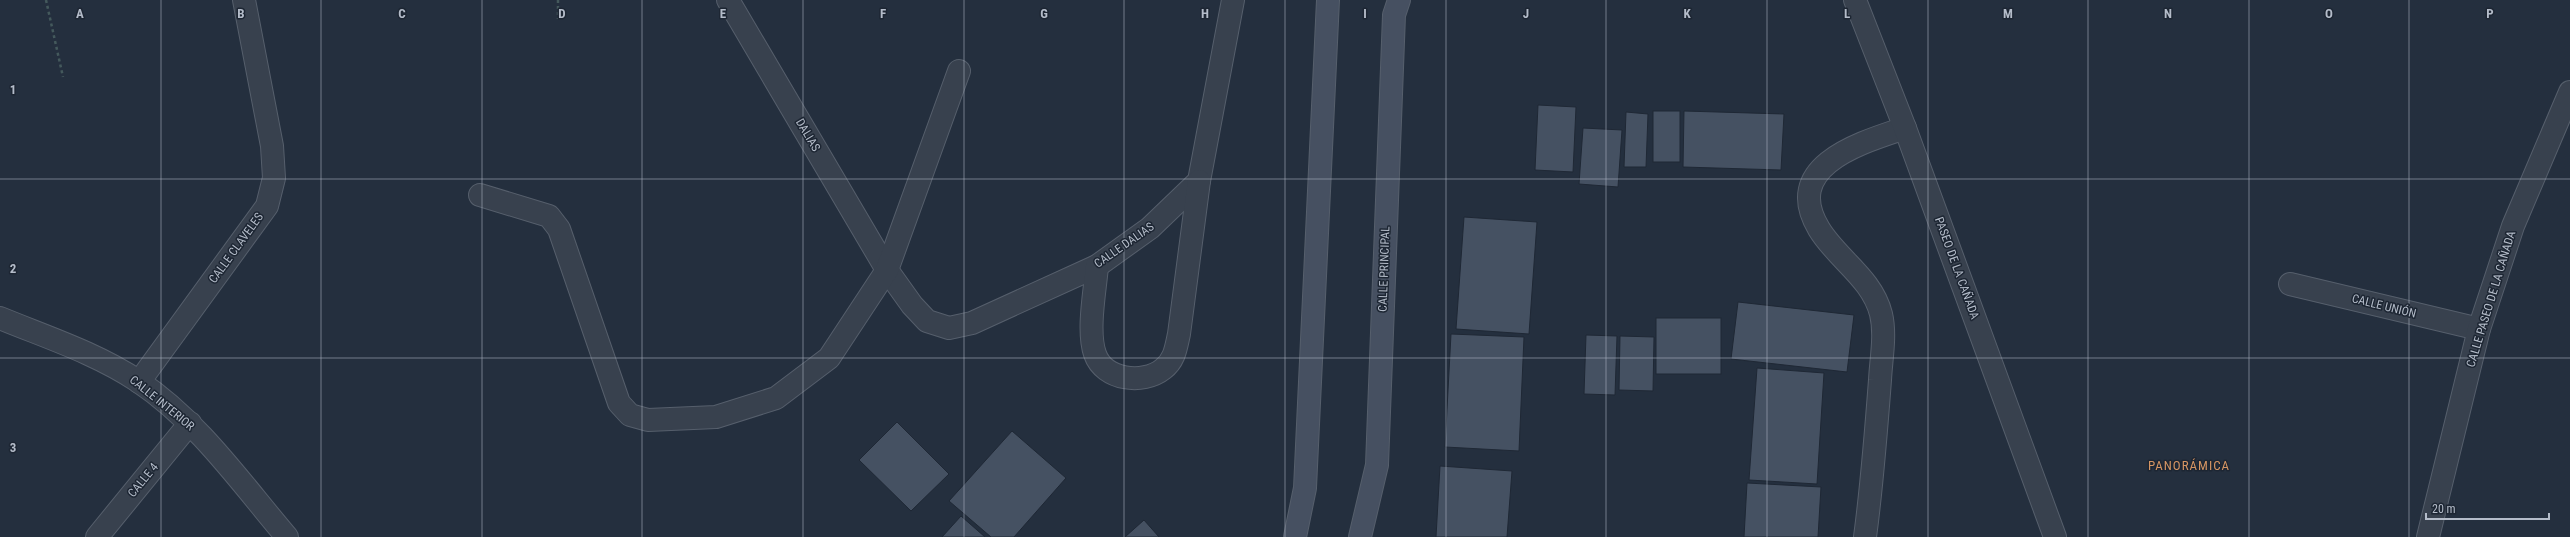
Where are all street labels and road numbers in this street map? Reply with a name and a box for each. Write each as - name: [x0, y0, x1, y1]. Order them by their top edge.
- street label: DALIAS: [793, 116, 823, 154]
- street label: CALLE CLAVELES: [206, 210, 266, 286]
- street label: PASEO DE LA CAÑADA: [1932, 214, 1984, 321]
- street label: CALLE DALIAS: [1092, 219, 1156, 271]
- street label: CALLE PRINCIPAL: [1376, 226, 1392, 312]
- street label: CALLE PASEO DE LA CAÑADA: [2462, 229, 2518, 369]
- street label: CALLE UNIÓN: [2350, 290, 2418, 321]
- street label: CALLE INTERIOR: [127, 373, 198, 434]
- street label: CALLE 4: [125, 460, 161, 500]

